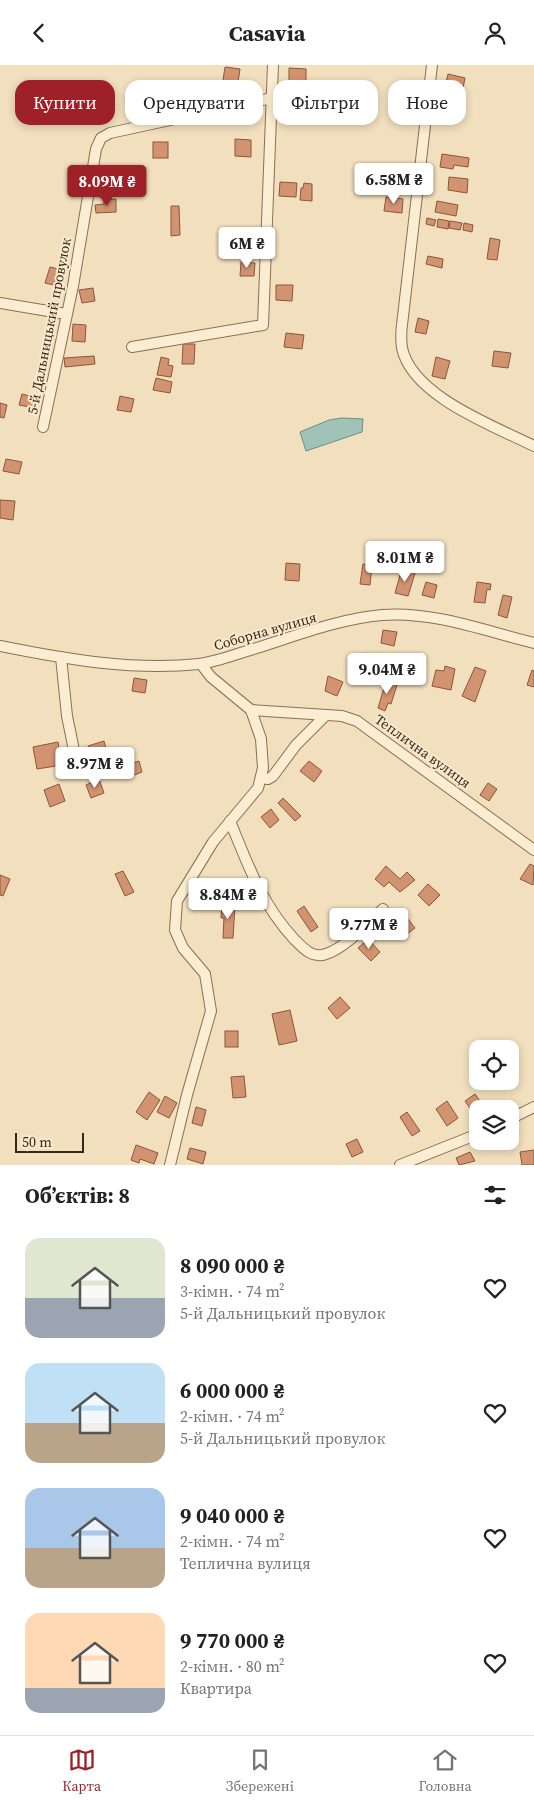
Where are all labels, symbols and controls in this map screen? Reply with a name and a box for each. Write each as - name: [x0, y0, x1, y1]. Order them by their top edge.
- text: Casavia: [229, 18, 305, 48]
- icon: back: [25, 19, 53, 47]
- icon: person: [481, 19, 509, 47]
- chip: Купити: [15, 80, 115, 125]
- chip: Орендувати: [125, 80, 263, 125]
- chip: Фільтри: [273, 80, 378, 125]
- chip: Нове: [388, 80, 466, 125]
- pin: 6.58M ₴: [348, 163, 440, 205]
- pin: 8.09M ₴: [61, 165, 153, 207]
- text: 6.58M ₴: [365, 168, 423, 190]
- text: 8.09M ₴: [78, 170, 136, 192]
- pin: 6M ₴: [217, 227, 277, 269]
- text: 6M ₴: [229, 232, 265, 254]
- street label: 5-й Дальницький провулок: [22, 236, 76, 416]
- pin: 8.01M ₴: [359, 541, 451, 583]
- text: 8.01M ₴: [376, 546, 434, 568]
- street label: Соборна вулиця: [211, 607, 319, 655]
- pin: 9.04M ₴: [341, 653, 433, 695]
- text: 9.04M ₴: [358, 658, 416, 680]
- street label: Теплична вулиця: [371, 709, 475, 793]
- pin: 8.97M ₴: [49, 747, 141, 789]
- text: 8.97M ₴: [66, 752, 124, 774]
- pin: 8.84M ₴: [182, 877, 274, 920]
- text: 8.84M ₴: [199, 883, 257, 905]
- pin: 9.77M ₴: [323, 907, 415, 950]
- text: 9.77M ₴: [340, 913, 398, 935]
- map controls: [469, 1040, 519, 1150]
- button: locate: [469, 1040, 519, 1090]
- button: layers: [469, 1100, 519, 1150]
- scale bar: [15, 1130, 84, 1153]
- text: 50 m: [22, 1132, 52, 1152]
- text: Об’єктів: 8: [25, 1181, 130, 1210]
- icon: filters: [481, 1181, 509, 1209]
- text: 8 090 000 ₴: [180, 1251, 285, 1280]
- icon: home: [65, 1258, 125, 1318]
- icon: heart: [481, 1274, 509, 1302]
- text: 3-кімн. · 74 m²: [180, 1280, 285, 1302]
- text: 5-й Дальницький провулок: [180, 1302, 385, 1324]
- text: 6 000 000 ₴: [180, 1376, 285, 1405]
- icon: home: [65, 1383, 125, 1443]
- icon: heart: [481, 1399, 509, 1427]
- text: 2-кімн. · 74 m²: [180, 1405, 285, 1427]
- text: 5-й Дальницький провулок: [180, 1427, 385, 1449]
- text: 9 040 000 ₴: [180, 1501, 285, 1530]
- icon: home: [65, 1508, 125, 1568]
- icon: heart: [481, 1524, 509, 1552]
- text: 2-кімн. · 74 m²: [180, 1530, 285, 1552]
- text: Теплична вулиця: [180, 1552, 311, 1574]
- text: 9 770 000 ₴: [180, 1626, 285, 1655]
- icon: home: [65, 1633, 125, 1693]
- icon: heart: [481, 1649, 509, 1677]
- text: 2-кімн. · 80 m²: [180, 1655, 285, 1677]
- text: Квартира: [180, 1677, 252, 1699]
- tab: Карта: [62, 1746, 101, 1796]
- tab: Збережені: [226, 1746, 294, 1796]
- tab: Головна: [419, 1746, 472, 1796]

